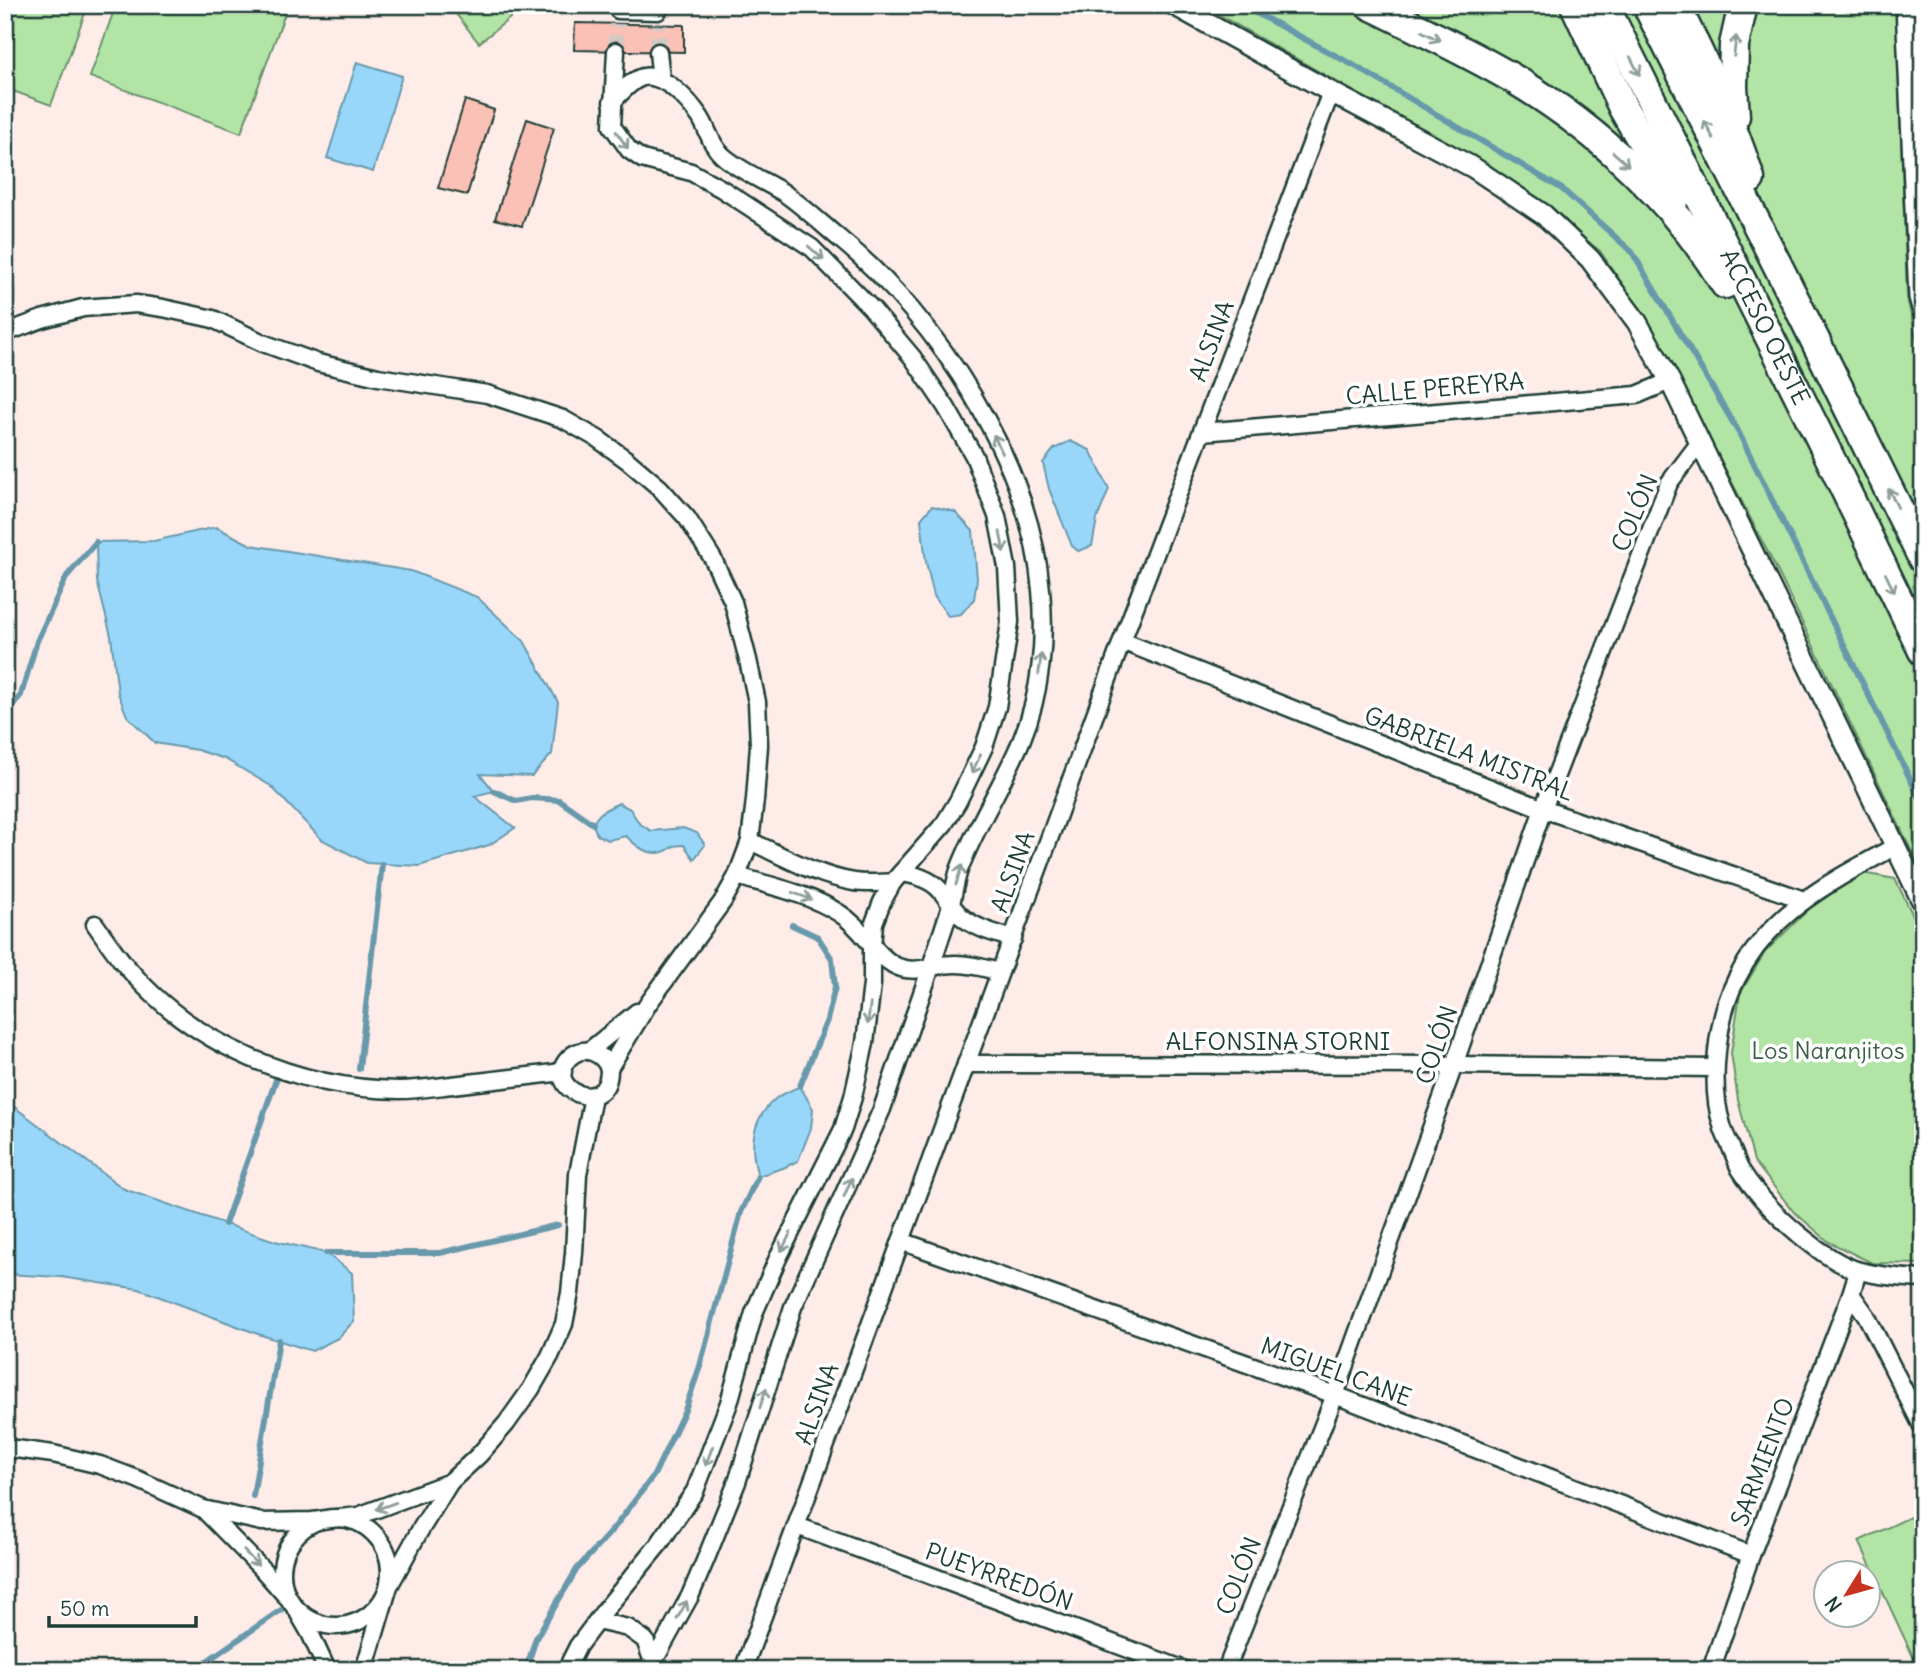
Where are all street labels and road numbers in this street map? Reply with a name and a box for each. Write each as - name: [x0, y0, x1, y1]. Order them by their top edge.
- street label: ACCESO OESTE: [1714, 244, 1817, 410]
- street label: ALSINA: [1182, 296, 1240, 385]
- street label: CALLE PEREYRA: [1344, 365, 1525, 411]
- street label: COLÓN: [1604, 469, 1664, 556]
- street label: GABRIELA MISTRAL: [1360, 699, 1578, 807]
- street label: ALSINA: [984, 827, 1041, 916]
- street label: COLÓN: [1409, 1001, 1463, 1088]
- street label: ALFONSINA STORNI: [1166, 1026, 1390, 1056]
- street label: MIGUEL CANE: [1257, 1330, 1416, 1412]
- street label: ALSINA: [788, 1359, 845, 1448]
- street label: SARMIENTO: [1724, 1393, 1800, 1530]
- street label: COLÓN: [1209, 1532, 1267, 1619]
- street label: PUEYRREDÓN: [921, 1535, 1077, 1617]

